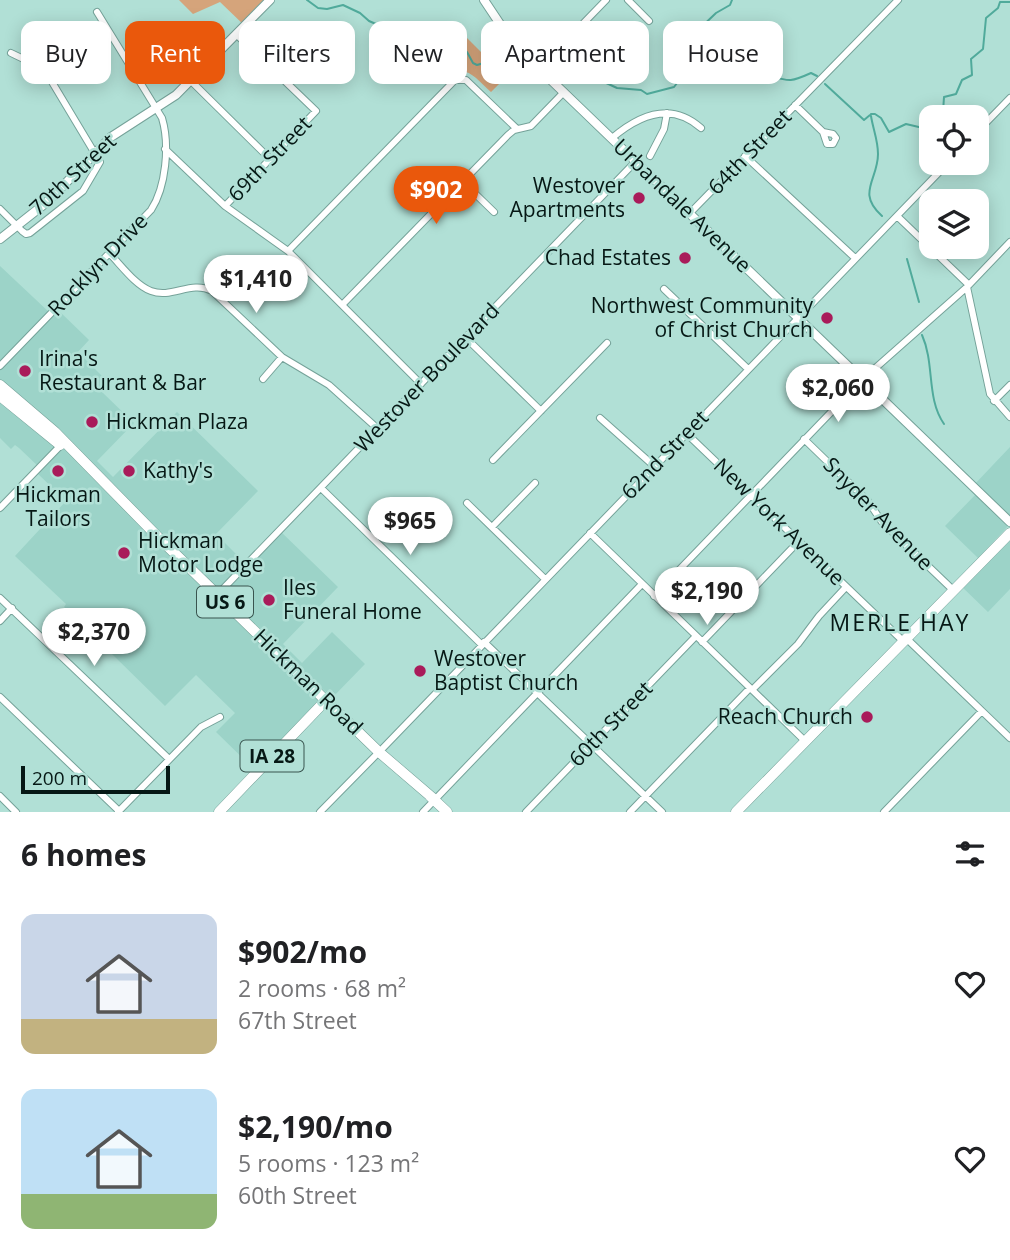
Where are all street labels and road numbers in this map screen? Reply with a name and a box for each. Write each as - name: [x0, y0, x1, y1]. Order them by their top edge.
- street label: 64th Street: [702, 103, 797, 200]
- street label: 69th Street: [222, 110, 317, 207]
- street label: 70th Street: [23, 127, 122, 222]
- street label: Urbandale Avenue: [608, 132, 758, 278]
- street label: Rocklyn Drive: [41, 207, 153, 322]
- street label: Westover Boulevard: [348, 297, 505, 458]
- street label: 62nd Street: [615, 404, 714, 505]
- street label: Snyder Avenue: [818, 451, 940, 576]
- street label: New York Avenue: [708, 452, 851, 591]
- road number: US 6: [197, 586, 253, 618]
- street label: Hickman Road: [248, 622, 369, 740]
- street label: 60th Street: [563, 675, 658, 772]
- road number: IA 28: [240, 740, 304, 772]

